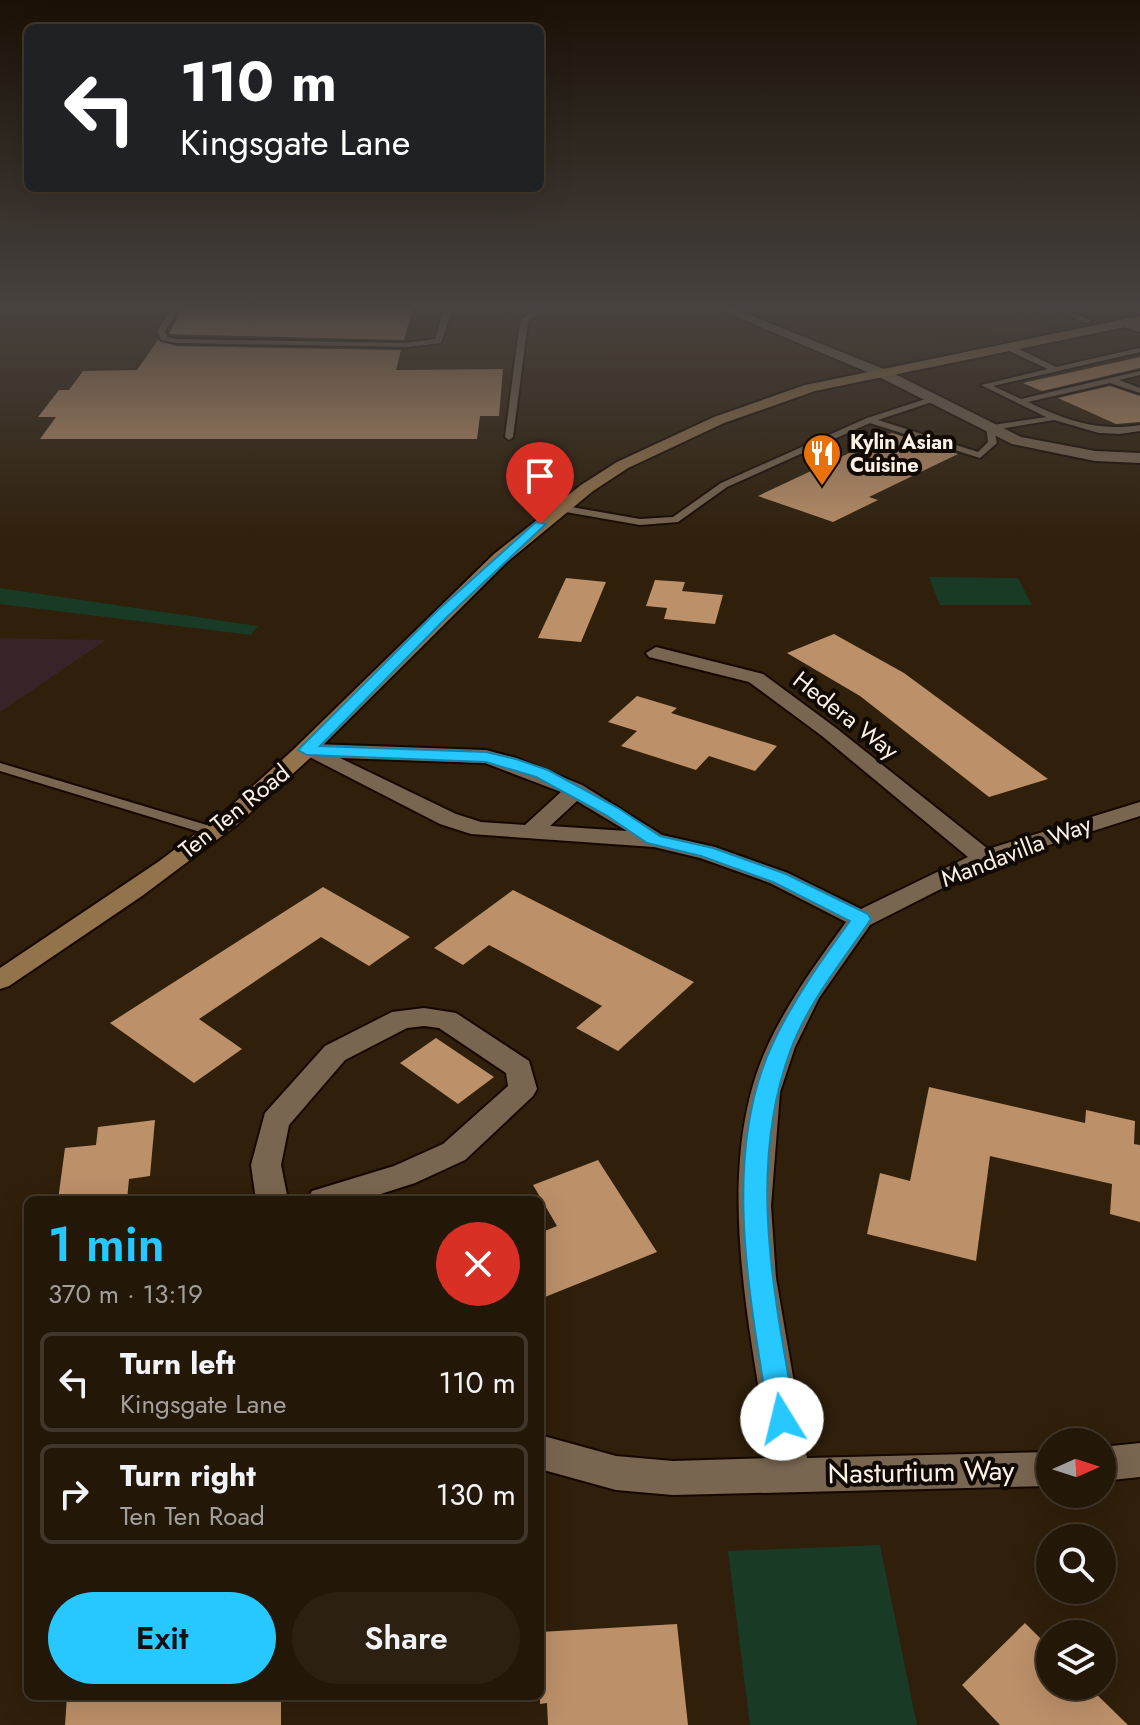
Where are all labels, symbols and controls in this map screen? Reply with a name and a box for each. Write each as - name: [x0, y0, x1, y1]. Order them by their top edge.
- text: 110 m: [180, 41, 337, 122]
- icon: left: [48, 56, 152, 160]
- text: Kingsgate Lane: [180, 116, 410, 168]
- place label: Kylin Asian Cuisine: [850, 428, 953, 480]
- restaurant icon: Kylin Asian Cuisine: [801, 432, 843, 487]
- pin: [506, 442, 574, 524]
- icon: arrive: [518, 454, 562, 498]
- street label: Hedera Way: [786, 662, 907, 768]
- street label: Ten Ten Road: [171, 755, 297, 867]
- street label: Mandavilla Way: [936, 806, 1097, 896]
- text: 1 min: [48, 1210, 165, 1279]
- button: close: [436, 1222, 520, 1306]
- text: 370 m · 13:19: [48, 1275, 203, 1313]
- text: Turn left: [120, 1342, 235, 1385]
- icon: left: [52, 1360, 96, 1404]
- text: 110 m: [439, 1361, 516, 1404]
- position arrow: [740, 1377, 824, 1461]
- text: Kingsgate Lane: [120, 1385, 286, 1423]
- north arrow: [1036, 1428, 1116, 1508]
- map controls: [1036, 1428, 1116, 1700]
- street label: Nasturtium Way: [827, 1450, 1016, 1494]
- text: Turn right: [120, 1454, 256, 1497]
- icon: right: [52, 1472, 96, 1516]
- text: 130 m: [436, 1473, 516, 1516]
- text: Ten Ten Road: [120, 1497, 265, 1535]
- button: search: [1036, 1524, 1116, 1604]
- button: Exit: [48, 1592, 276, 1684]
- button: Share: [292, 1592, 520, 1684]
- button: layers: [1036, 1620, 1116, 1700]

